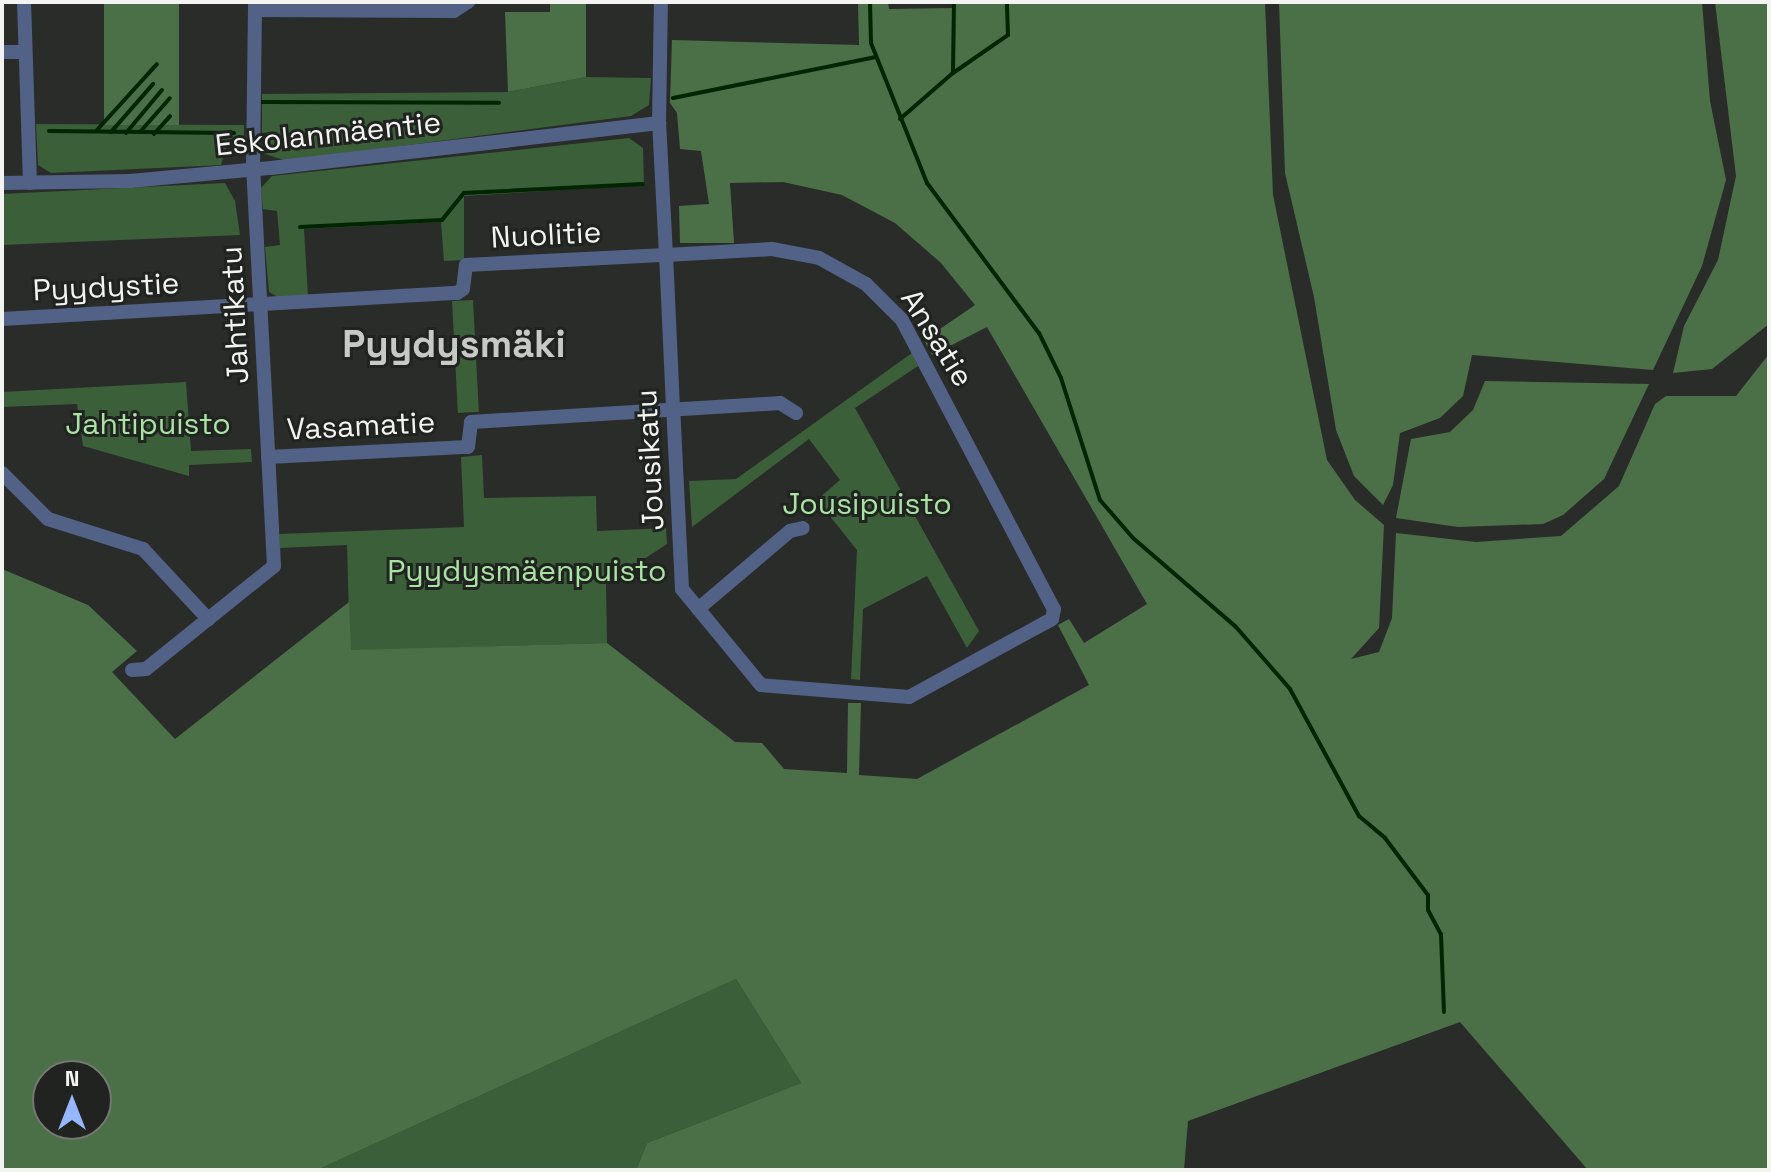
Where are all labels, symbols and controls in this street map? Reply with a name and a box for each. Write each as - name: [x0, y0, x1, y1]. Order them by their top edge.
- street label: Eskolanmäentie: [213, 104, 443, 164]
- street label: Nuolitie: [490, 214, 602, 256]
- street label: Jahtikatu: [213, 245, 257, 385]
- street label: Pyydystie: [32, 265, 180, 309]
- street label: Ansatie: [893, 283, 981, 393]
- district label: Pyydysmäki: [342, 322, 566, 368]
- street label: Jousikatu: [628, 388, 672, 532]
- street label: Vasamatie: [286, 404, 436, 448]
- park label: Jahtipuisto: [65, 406, 231, 442]
- park label: Jousipuisto: [782, 486, 952, 522]
- park label: Pyydysmäenpuisto: [387, 553, 667, 589]
- north arrow: [32, 1060, 112, 1140]
- text: N: [65, 1064, 79, 1092]

